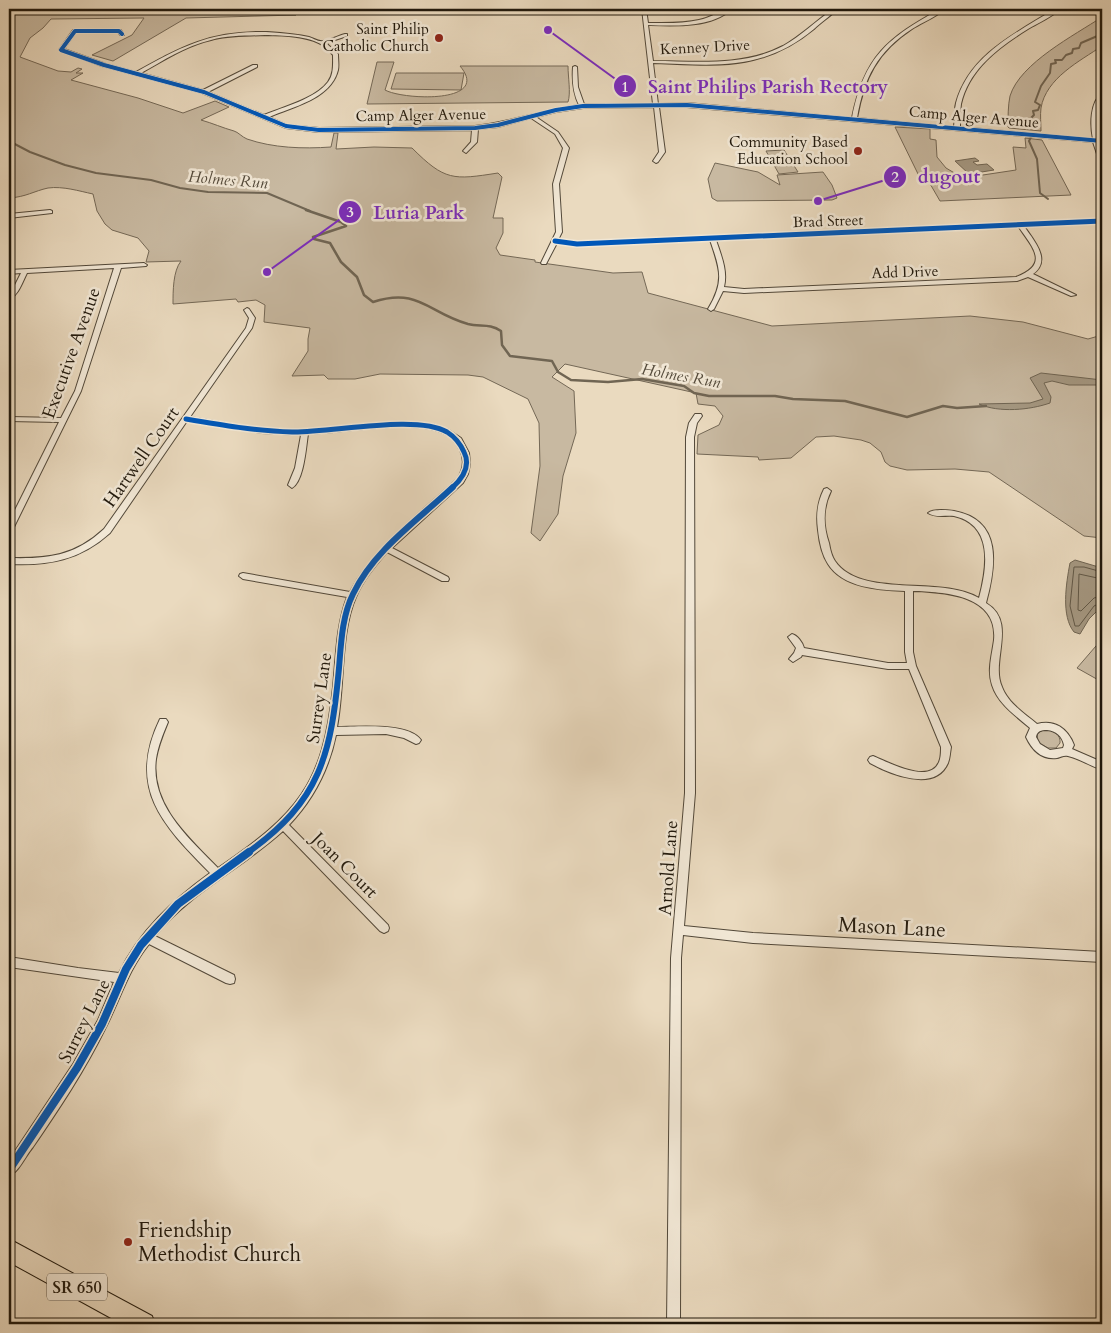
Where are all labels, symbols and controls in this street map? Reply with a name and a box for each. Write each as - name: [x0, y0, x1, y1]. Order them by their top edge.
- place label: Saint Philip Catholic Church: [323, 19, 430, 56]
- marker: Saint Philip Catholic Church: [433, 32, 445, 44]
- street label: Kenney Drive: [659, 35, 751, 59]
- callout: Saint Philips Parish Rectory: [613, 69, 898, 103]
- text: Saint Philips Parish Rectory: [648, 74, 888, 100]
- text: 1: [621, 77, 629, 97]
- street label: Camp Alger Avenue: [908, 101, 1040, 133]
- street label: Camp Alger Avenue: [356, 104, 487, 126]
- place label: Community Based Education School: [729, 132, 848, 169]
- marker: Community Based Education School: [852, 145, 864, 157]
- callout: dugout: [883, 160, 990, 194]
- text: dugout: [918, 164, 980, 190]
- water label: Holmes Run: [187, 166, 269, 194]
- text: 2: [891, 167, 899, 187]
- callout: Luria Park: [338, 195, 474, 229]
- text: Luria Park: [373, 200, 465, 226]
- text: 3: [346, 202, 354, 222]
- street label: Brad Street: [793, 210, 864, 232]
- street label: Add Drive: [871, 261, 939, 283]
- street label: Executive Avenue: [36, 284, 107, 422]
- water label: Holmes Run: [640, 358, 722, 394]
- street label: Hartwell Court: [98, 402, 185, 513]
- street label: Surrey Lane: [301, 651, 338, 745]
- street label: Arnold Lane: [653, 820, 684, 916]
- street label: Joan Court: [304, 825, 384, 904]
- street label: Mason Lane: [837, 910, 947, 945]
- street label: Surrey Lane: [53, 975, 116, 1068]
- place label: Friendship Methodist Church: [138, 1216, 302, 1269]
- marker: Friendship Methodist Church: [122, 1236, 134, 1248]
- road number: SR 650: [47, 1274, 107, 1300]

